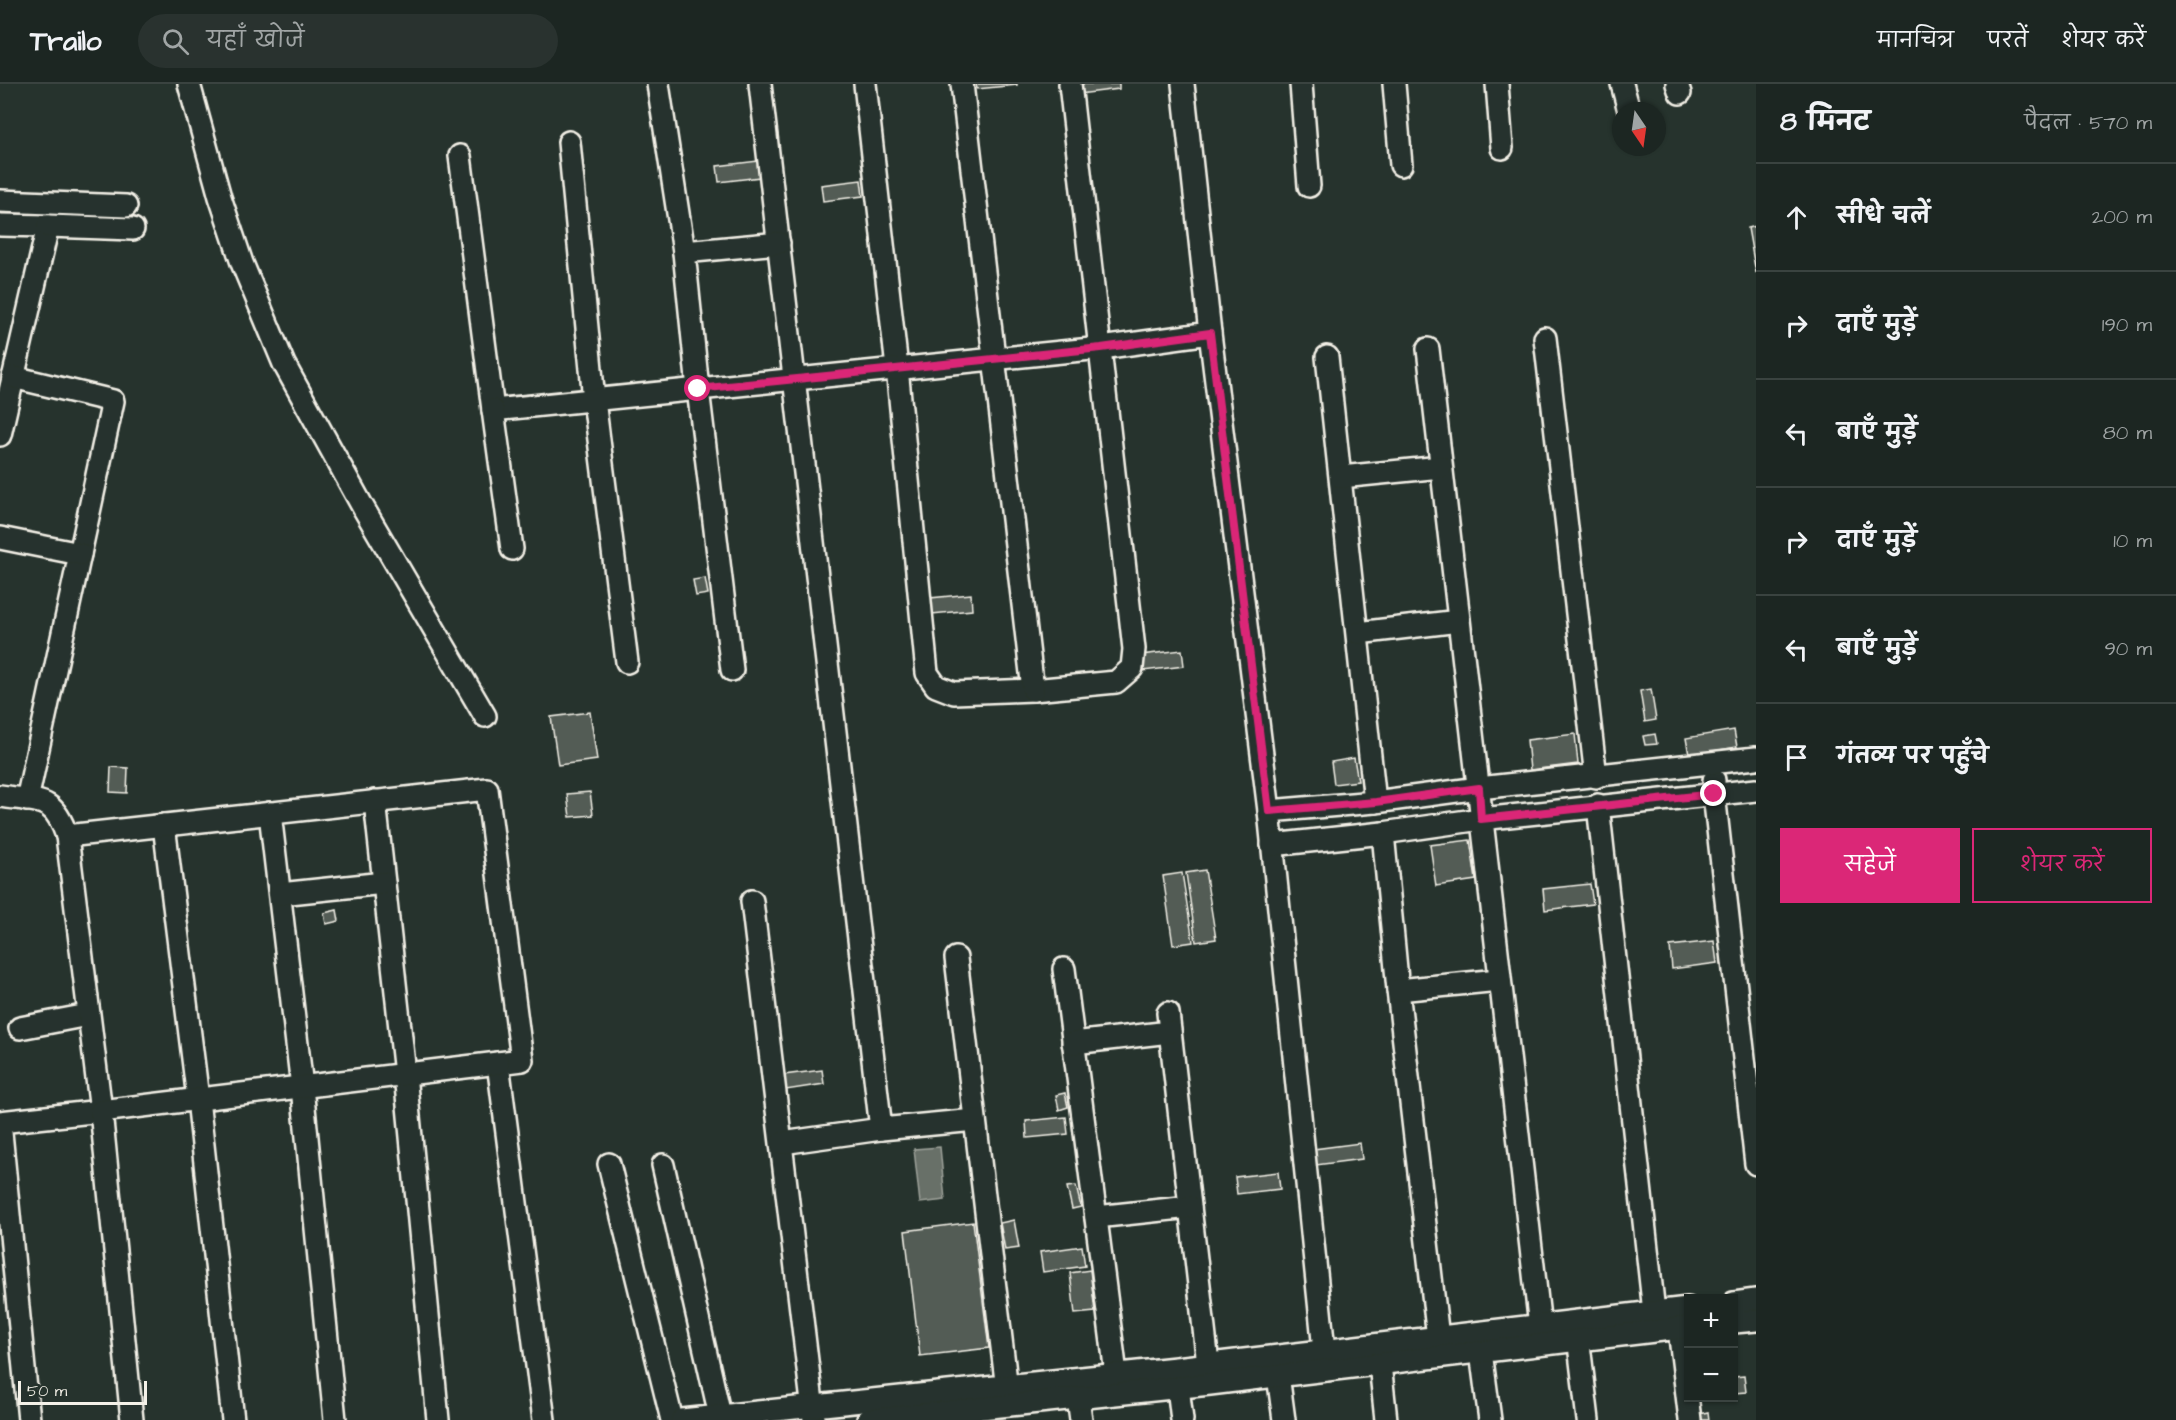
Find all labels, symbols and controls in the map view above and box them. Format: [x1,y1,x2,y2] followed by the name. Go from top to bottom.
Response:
[138,14,558,68] search box
[30,22,102,61] text: Trailo
[159,25,192,58] icon: search
[207,25,304,56] text: यहाँ खोजें
[1877,26,1954,55] text: मानचित्र
[1987,26,2028,55] text: परतें
[2061,26,2146,55] text: शेयर करें
[1612,102,1666,156] north arrow
[1780,104,1870,140] text: 8 मिनट
[2024,109,2152,137] text: पैदल · 570 m
[1780,201,1813,234] icon: ahead
[1837,201,1930,232] text: सीधे चलें
[2092,203,2152,231] text: 200 m
[1780,309,1813,342] icon: right
[1837,309,1917,340] text: दाएँ मुड़ें
[2102,311,2152,339] text: 190 m
[684,375,710,401] route start
[1780,417,1813,450] icon: left
[1837,417,1917,448] text: बाएँ मुड़ें
[2103,419,2152,447] text: 80 m
[1780,525,1813,558] icon: right
[1837,525,1917,556] text: दाएँ मुड़ें
[2113,527,2152,555] text: 10 m
[1780,633,1813,666] icon: left
[1837,633,1917,664] text: बाएँ मुड़ें
[2104,635,2152,663] text: 90 m
[1780,741,1813,774] icon: arrive
[1837,741,1988,772] text: गंतव्य पर पहुँचे
[1700,780,1726,806] route end
[1780,828,1960,903] button: सहेजें
[1972,828,2152,903] button: शेयर करें
[1684,1294,1738,1402] map controls
[1684,1294,1738,1348] button: +
[1684,1348,1738,1402] button: −
[18,1378,147,1406] scale bar
[27,1380,67,1402] text: 50 m

